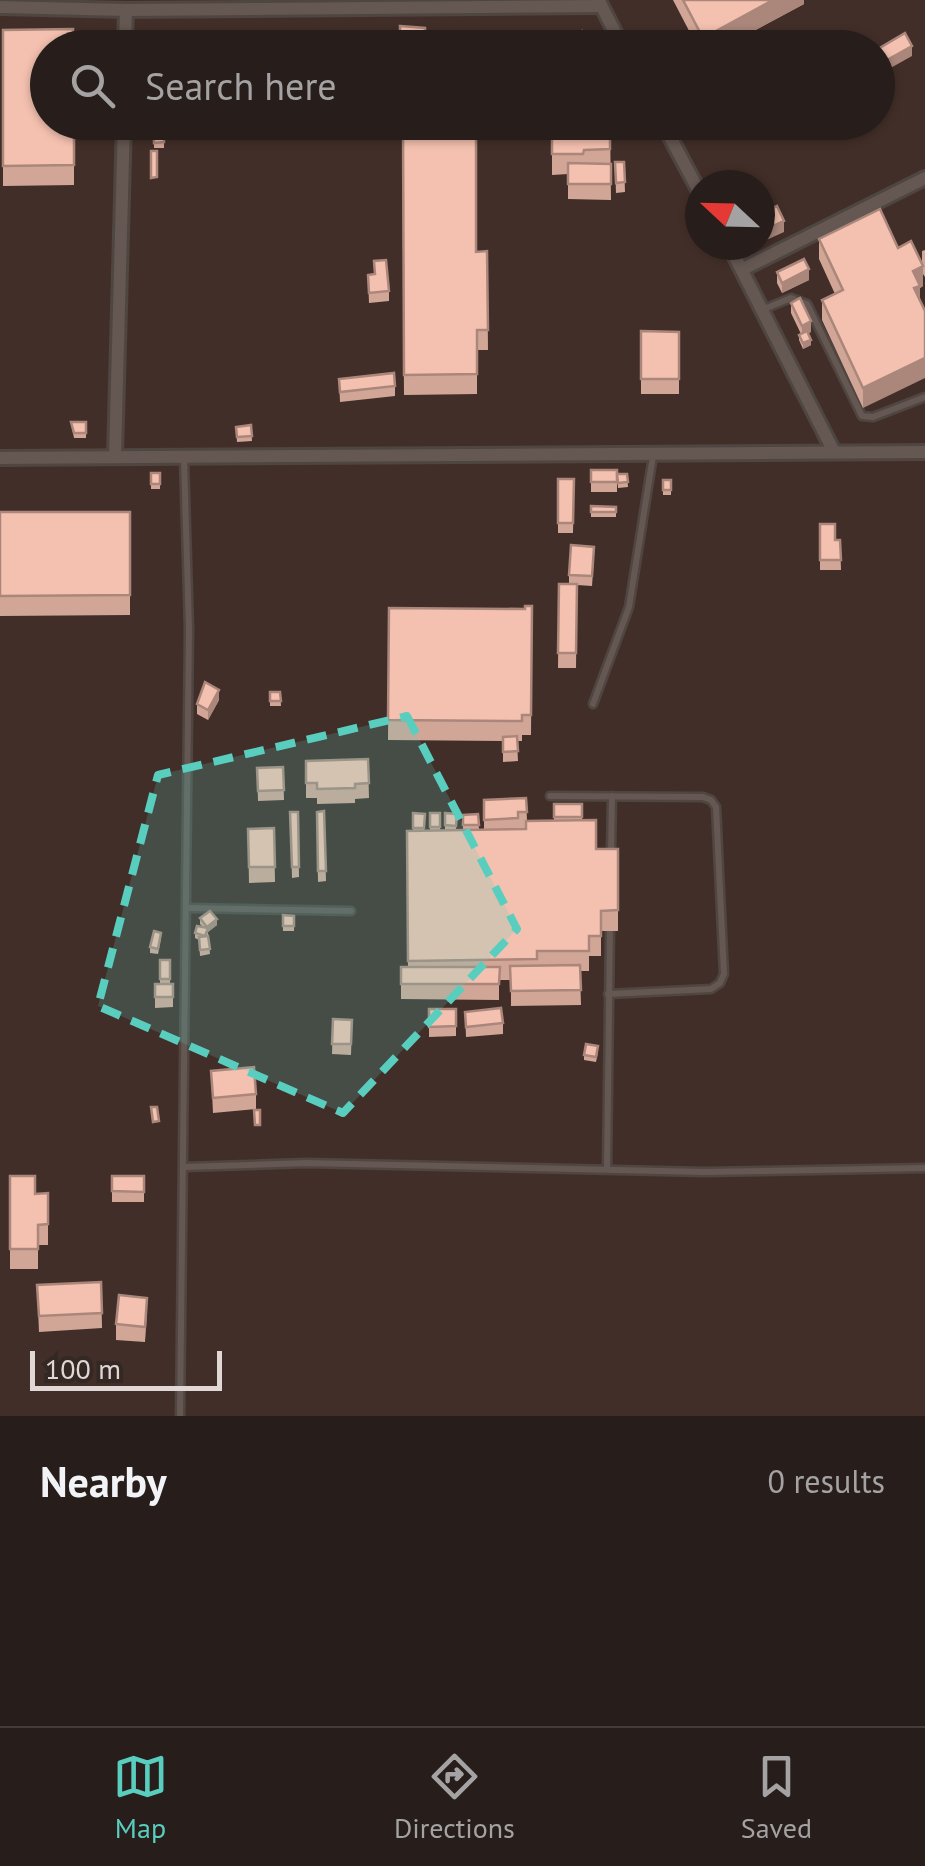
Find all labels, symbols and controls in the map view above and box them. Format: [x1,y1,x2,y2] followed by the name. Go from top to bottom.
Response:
[30,30,895,140] search box
[65,58,120,113] icon: search
[145,61,337,110] text: Search here
[685,170,775,260] north arrow
[30,1346,222,1390] scale bar
[45,1350,121,1387] text: 100 m
[40,1454,167,1509] text: Nearby
[767,1460,885,1502] text: 0 results
[113,1749,168,1846] tab: Map
[394,1749,515,1846] tab: Directions
[741,1749,812,1846] tab: Saved

